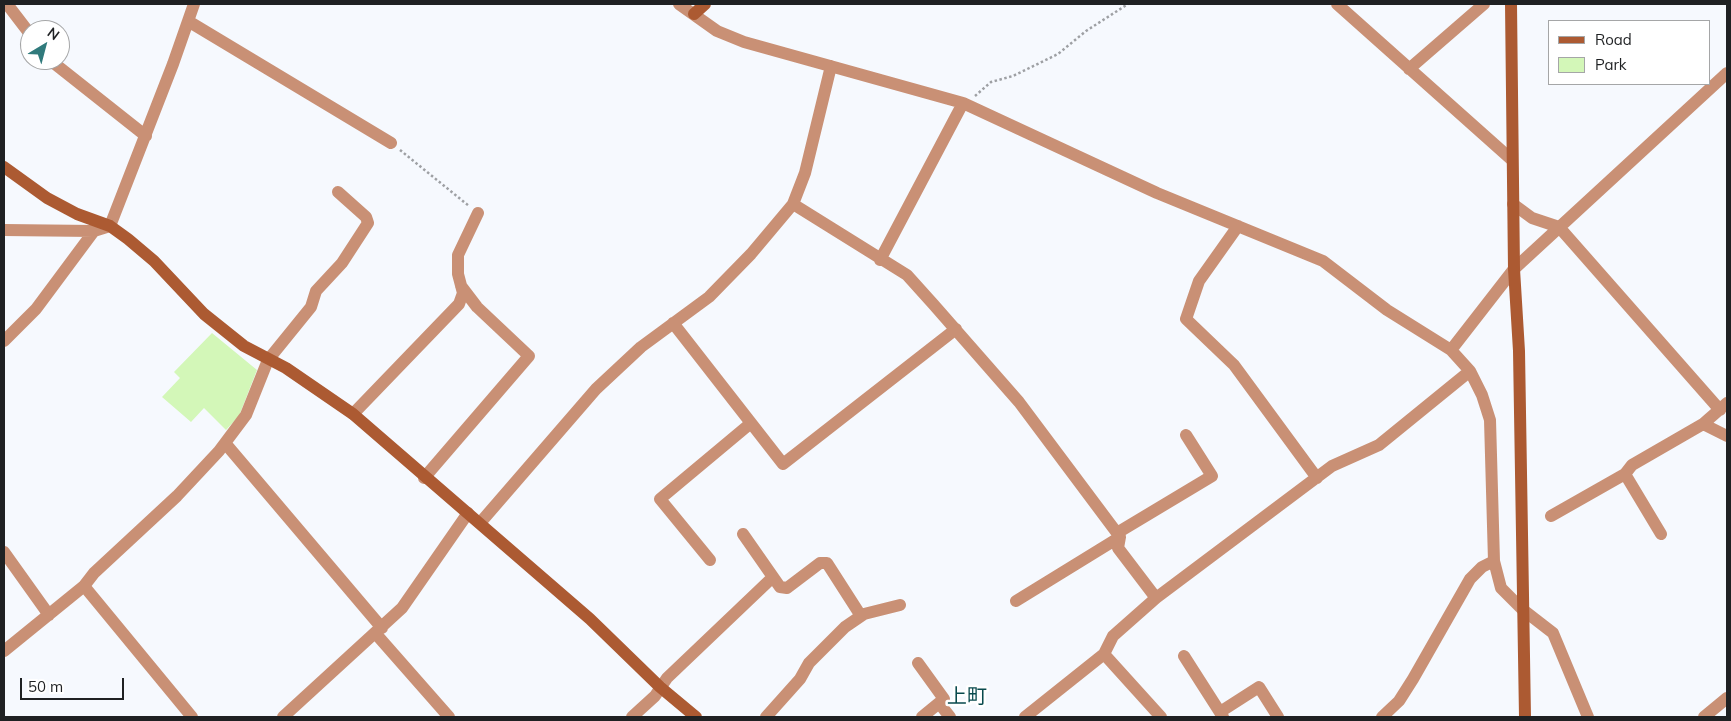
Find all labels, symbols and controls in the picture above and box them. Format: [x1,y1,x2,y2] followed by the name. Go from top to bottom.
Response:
[20,20,70,70] north arrow
[1548,20,1711,85] legend
[44,23,63,44] text: N
[1595,30,1632,49] text: Road
[1595,55,1627,74] text: Park
[22,668,126,700] scale bar
[28,677,63,696] text: 50 m
[947,685,987,709] district label: 上町

